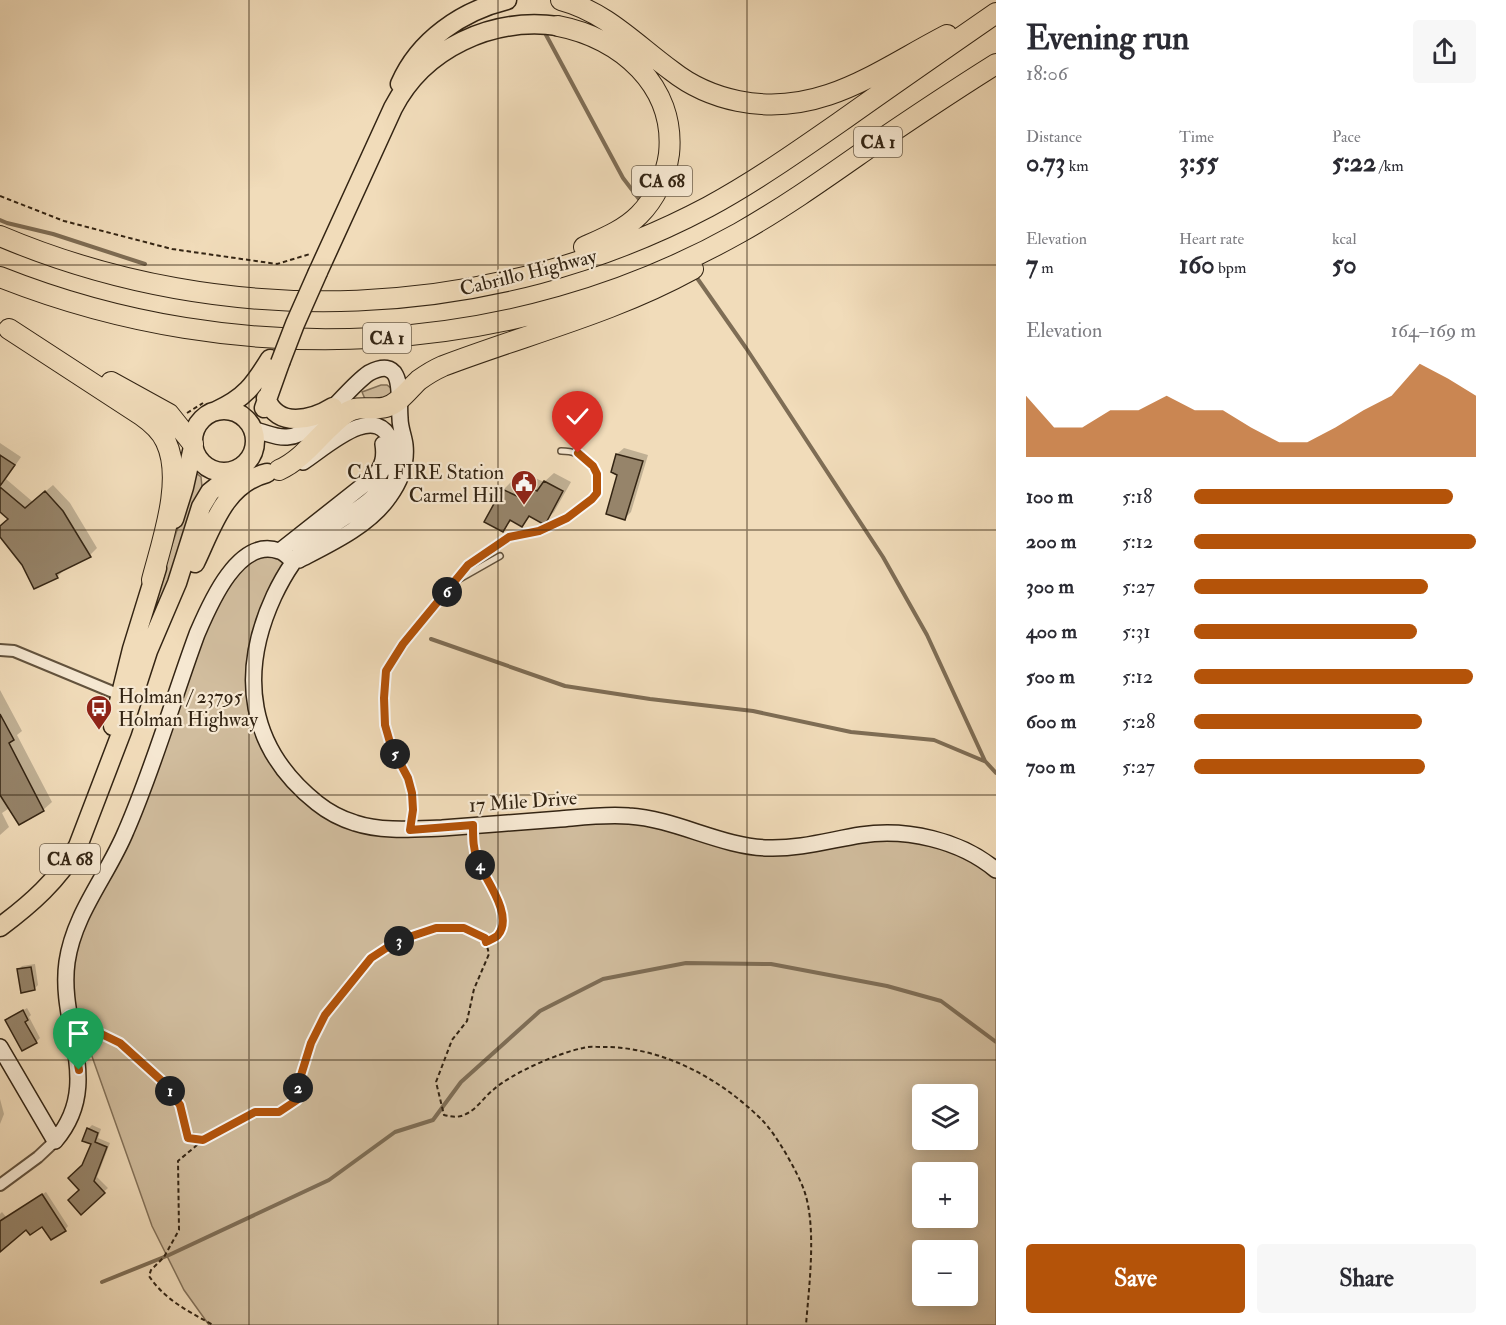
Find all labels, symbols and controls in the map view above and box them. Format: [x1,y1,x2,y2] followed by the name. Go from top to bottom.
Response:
[1026,18,1189,59] text: Evening run
[1413,20,1476,83] button: share
[1026,61,1068,86] text: 18:06
[854,127,902,157] road number: CA 1
[1026,127,1082,147] text: Distance
[1179,127,1214,147] text: Time
[1332,127,1361,147] text: Pace
[1026,147,1065,179] text: 0.73
[1179,147,1218,179] text: 3:55
[1332,147,1376,179] text: 5:22
[1065,156,1089,176] text: km
[1376,156,1404,176] text: /km
[632,166,692,196] road number: CA 68
[1026,229,1087,249] text: Elevation
[1179,229,1244,249] text: Heart rate
[1332,229,1357,249] text: kcal
[457,243,600,302] street label: Cabrillo Highway
[1026,249,1038,281] text: 7
[1179,249,1215,281] text: 160
[1332,249,1357,281] text: 50
[1038,258,1054,278] text: m
[1215,258,1246,278] text: bpm
[1026,318,1102,343] text: Elevation
[1391,318,1476,343] text: 164–169 m
[363,323,411,353] road number: CA 1
[552,391,603,453] pin
[561,400,594,433] icon: check
[347,460,504,508] place label: CAL FIRE Station Carmel Hill
[509,468,539,506] public building icon: CAL FIRE Station Carmel Hill
[1026,484,1073,509] text: 100 m
[1122,484,1152,509] text: 5:18
[1026,529,1076,554] text: 200 m
[1122,529,1153,554] text: 5:12
[1026,574,1074,599] text: 300 m
[1122,574,1155,599] text: 5:27
[432,577,462,607] pin: 6
[443,582,451,602] text: 6
[1026,619,1077,644] text: 400 m
[1122,619,1151,644] text: 5:31
[1026,664,1075,689] text: 500 m
[1122,664,1153,689] text: 5:12
[118,684,259,732] place label: Holman / 23795 Holman Highway
[84,693,114,731] bus stop icon: Holman / 23795 Holman Highway
[1026,709,1076,734] text: 600 m
[1122,709,1155,734] text: 5:28
[380,739,410,769] pin: 5
[391,744,399,764] text: 5
[1026,754,1075,779] text: 700 m
[1122,754,1155,779] text: 5:27
[468,785,578,818] street label: 17 Mile Drive
[40,844,100,874] road number: CA 68
[465,850,495,880] pin: 4
[476,855,484,875] text: 4
[384,926,414,956] pin: 3
[396,931,402,951] text: 3
[53,1008,104,1070] pin
[62,1017,95,1050] icon: arrive
[283,1073,313,1103] pin: 2
[155,1076,185,1106] pin: 1
[294,1078,302,1098] text: 2
[167,1081,173,1101] text: 1
[912,1084,978,1306] map controls
[912,1084,978,1150] button: layers
[912,1162,978,1228] button: +
[912,1240,978,1306] button: −
[1026,1244,1245,1313] button: Save
[1257,1244,1476,1313] button: Share

